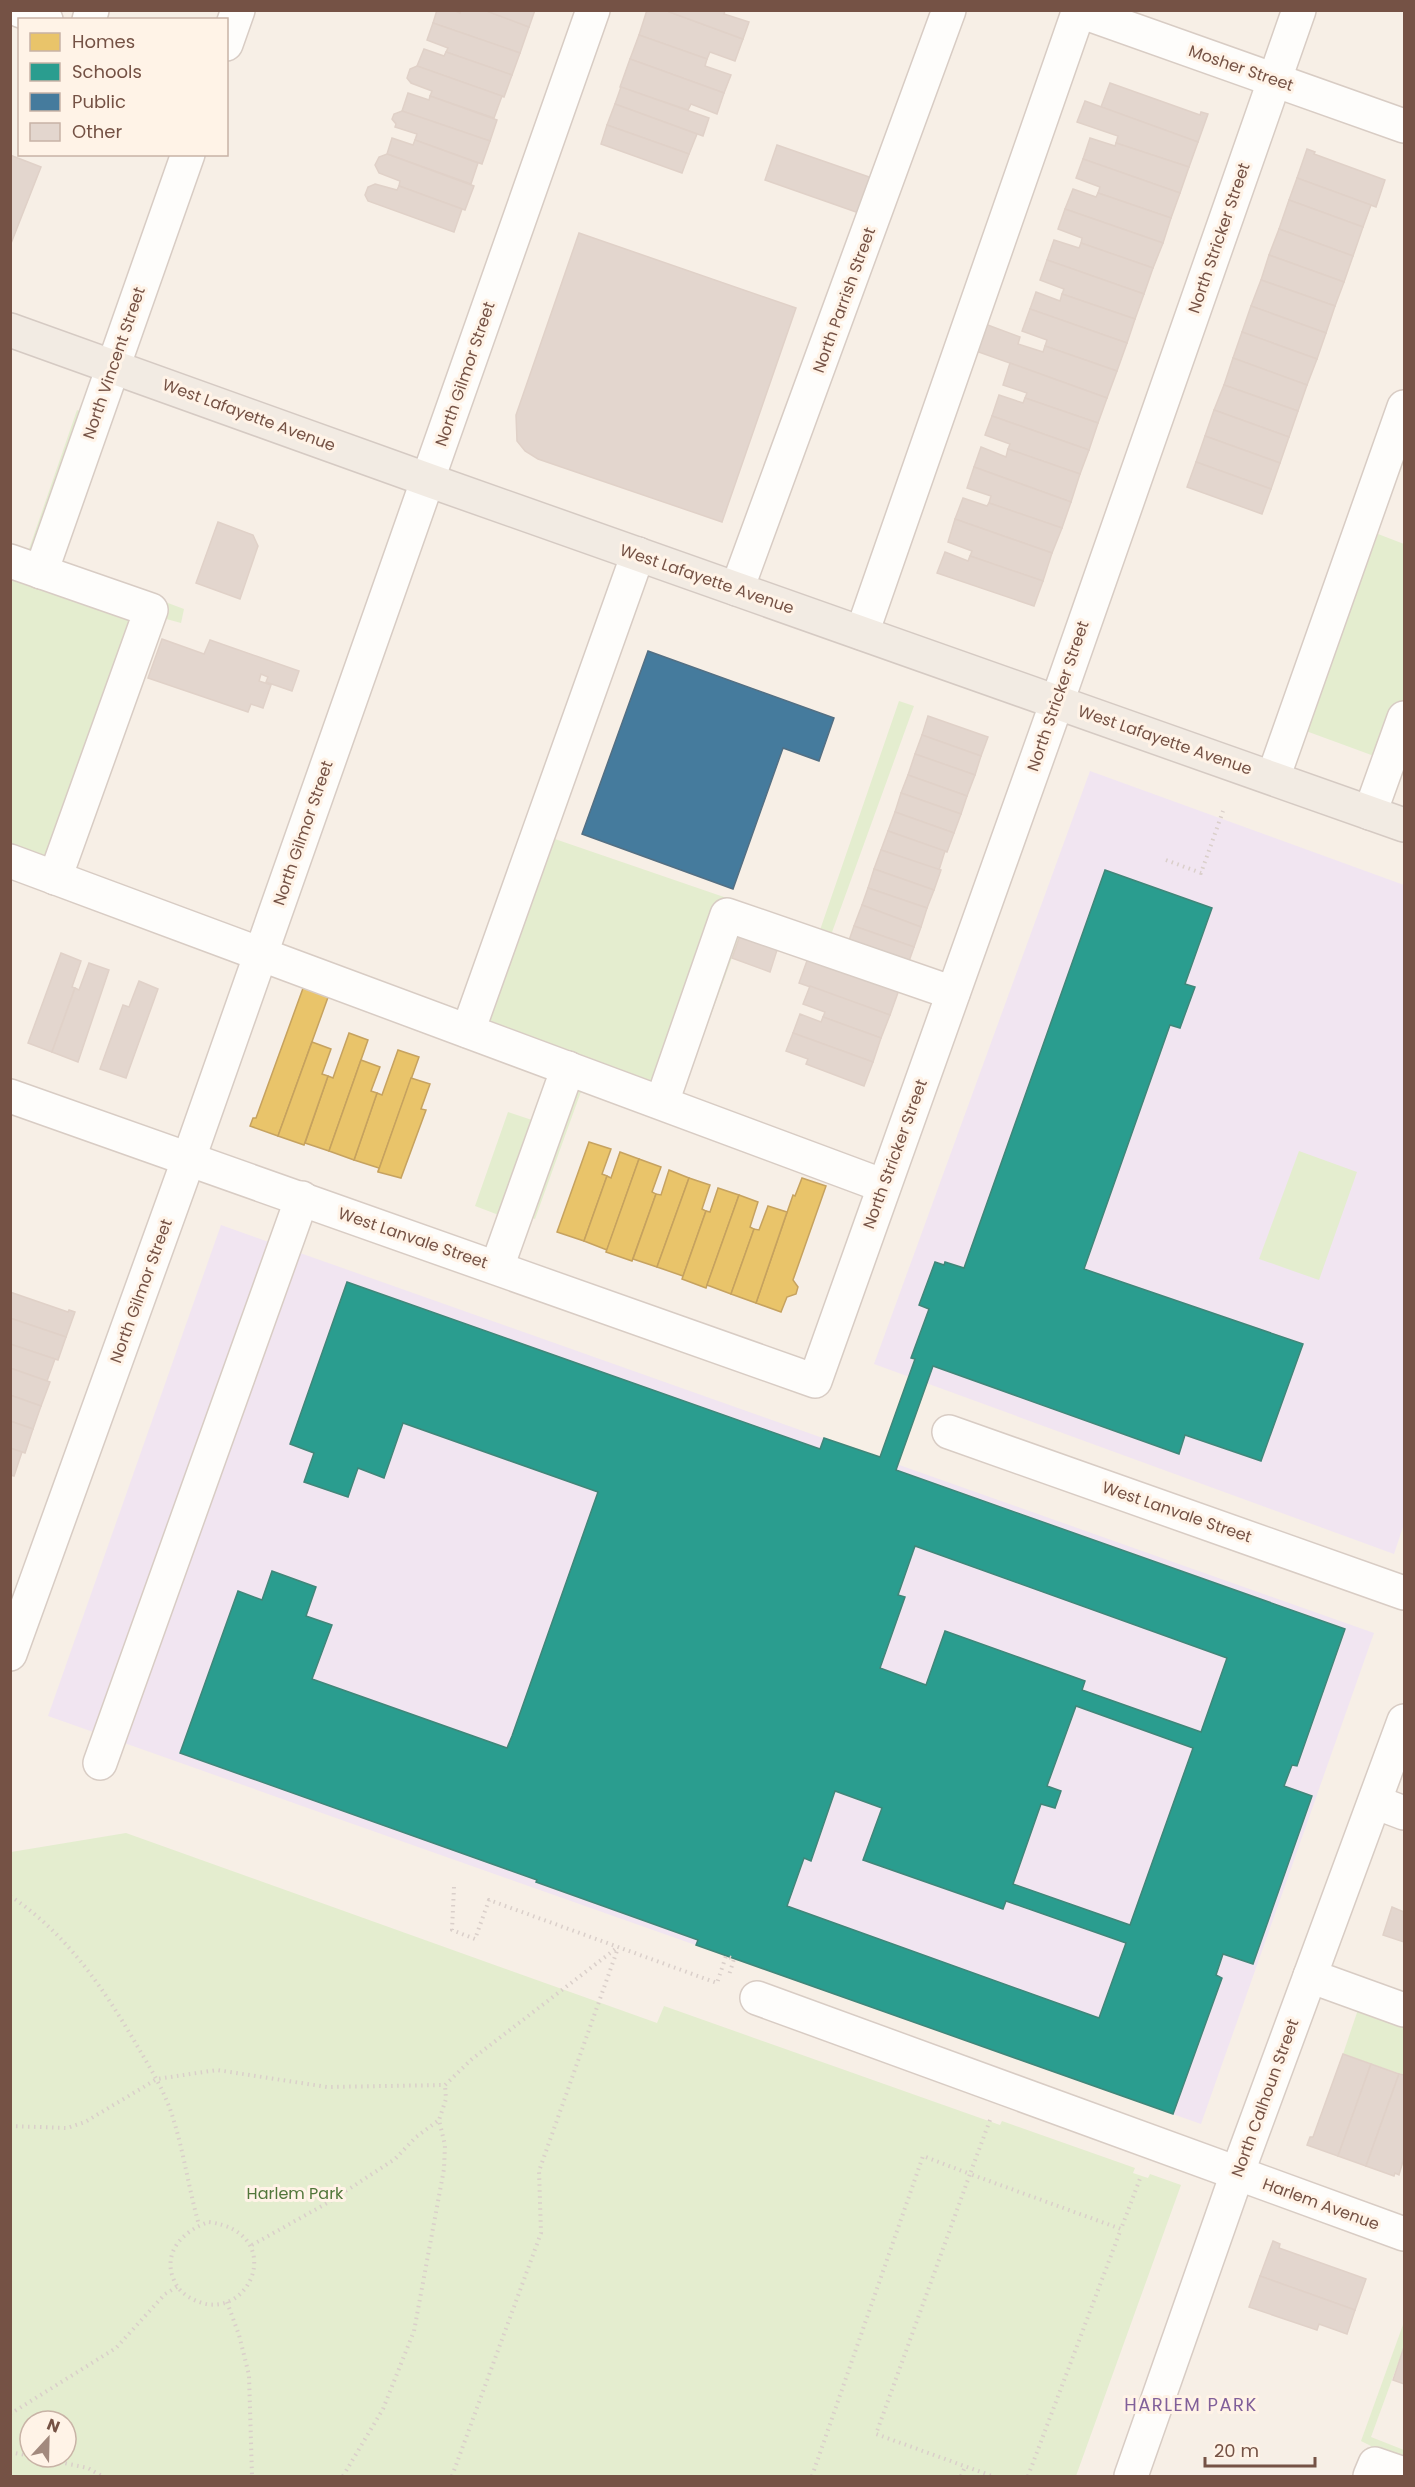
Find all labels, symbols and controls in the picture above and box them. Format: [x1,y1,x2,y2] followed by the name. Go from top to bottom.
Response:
[18,18,228,156] legend
[72,29,135,54] text: Homes
[1185,39,1297,97] street label: Mosher Street
[72,59,142,84] text: Schools
[72,89,126,114] text: Public
[72,119,122,144] text: Other
[1182,159,1256,316] street label: North Stricker Street
[807,224,881,376] street label: North Parrish Street
[77,284,151,442] street label: North Vincent Street
[429,298,501,450] street label: North Gilmor Street
[159,373,339,457] street label: West Lafayette Avenue
[617,538,797,620] street label: West Lafayette Avenue
[1021,617,1095,774] street label: North Stricker Street
[1075,699,1255,781] street label: West Lafayette Avenue
[267,757,339,909] street label: North Gilmor Street
[857,1076,933,1232] street label: North Stricker Street
[335,1202,491,1274] street label: West Lanvale Street
[104,1216,178,1366] street label: North Gilmor Street
[1099,1476,1255,1548] street label: West Lanvale Street
[1226,2015,1304,2180] street label: North Calhoun Street
[1259,2172,1383,2236] street label: Harlem Avenue
[247,2182,344,2205] park label: Harlem Park
[1124,2392,1258,2417] district label: HARLEM PARK
[18,2409,78,2469] north arrow
[44,2413,63,2438] text: N
[1205,2430,1314,2468] scale bar
[1214,2438,1259,2463] text: 20 m

